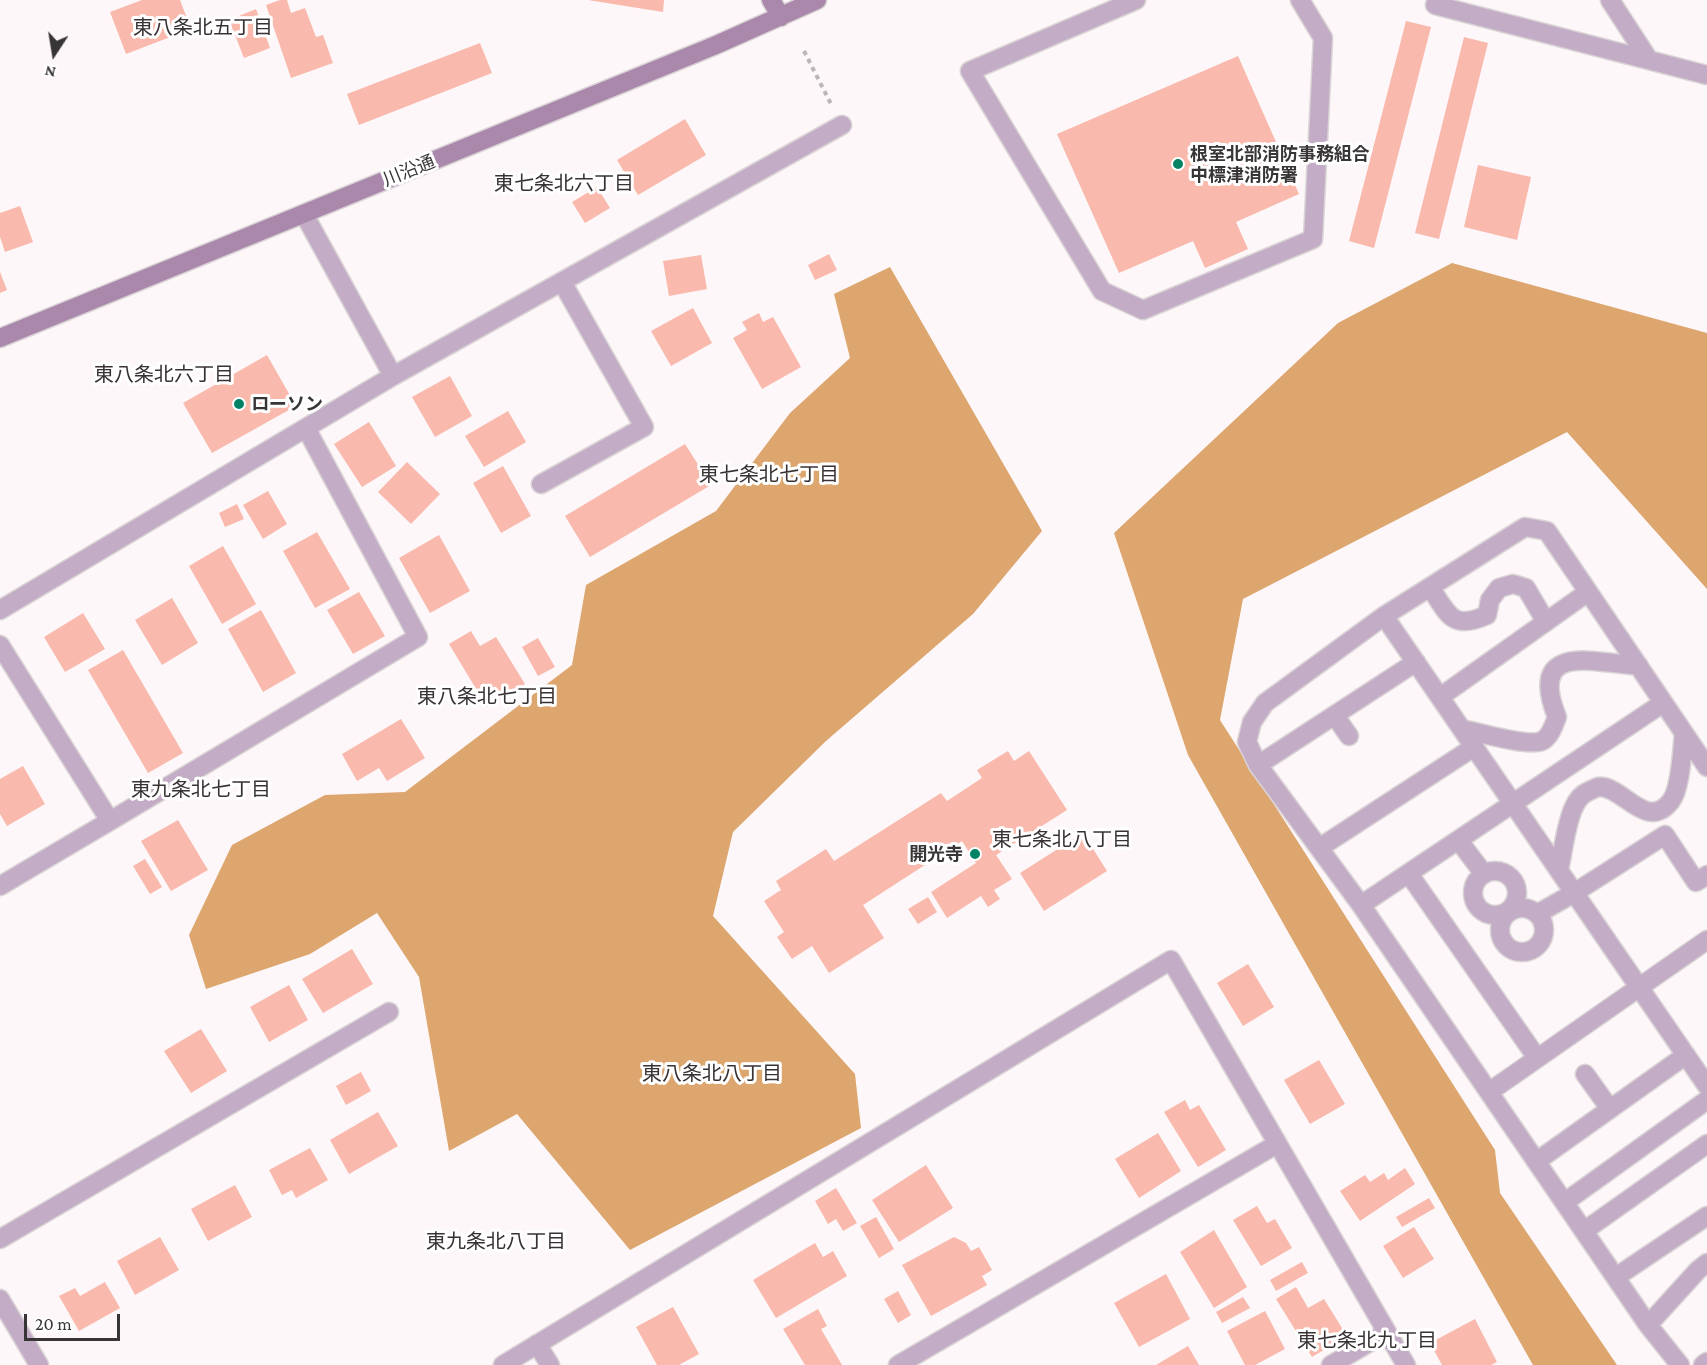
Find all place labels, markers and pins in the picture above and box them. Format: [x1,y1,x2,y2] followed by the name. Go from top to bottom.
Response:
[1190,143,1370,186] place label: 根室北部消防事務組合 中標津消防署
[1171,157,1185,171] marker: 根室北部消防事務組合 中標津消防署
[251,393,323,415] place label: ローソン
[232,397,246,411] marker: ローソン
[909,843,963,865] place label: 開光寺
[968,847,982,861] marker: 開光寺

